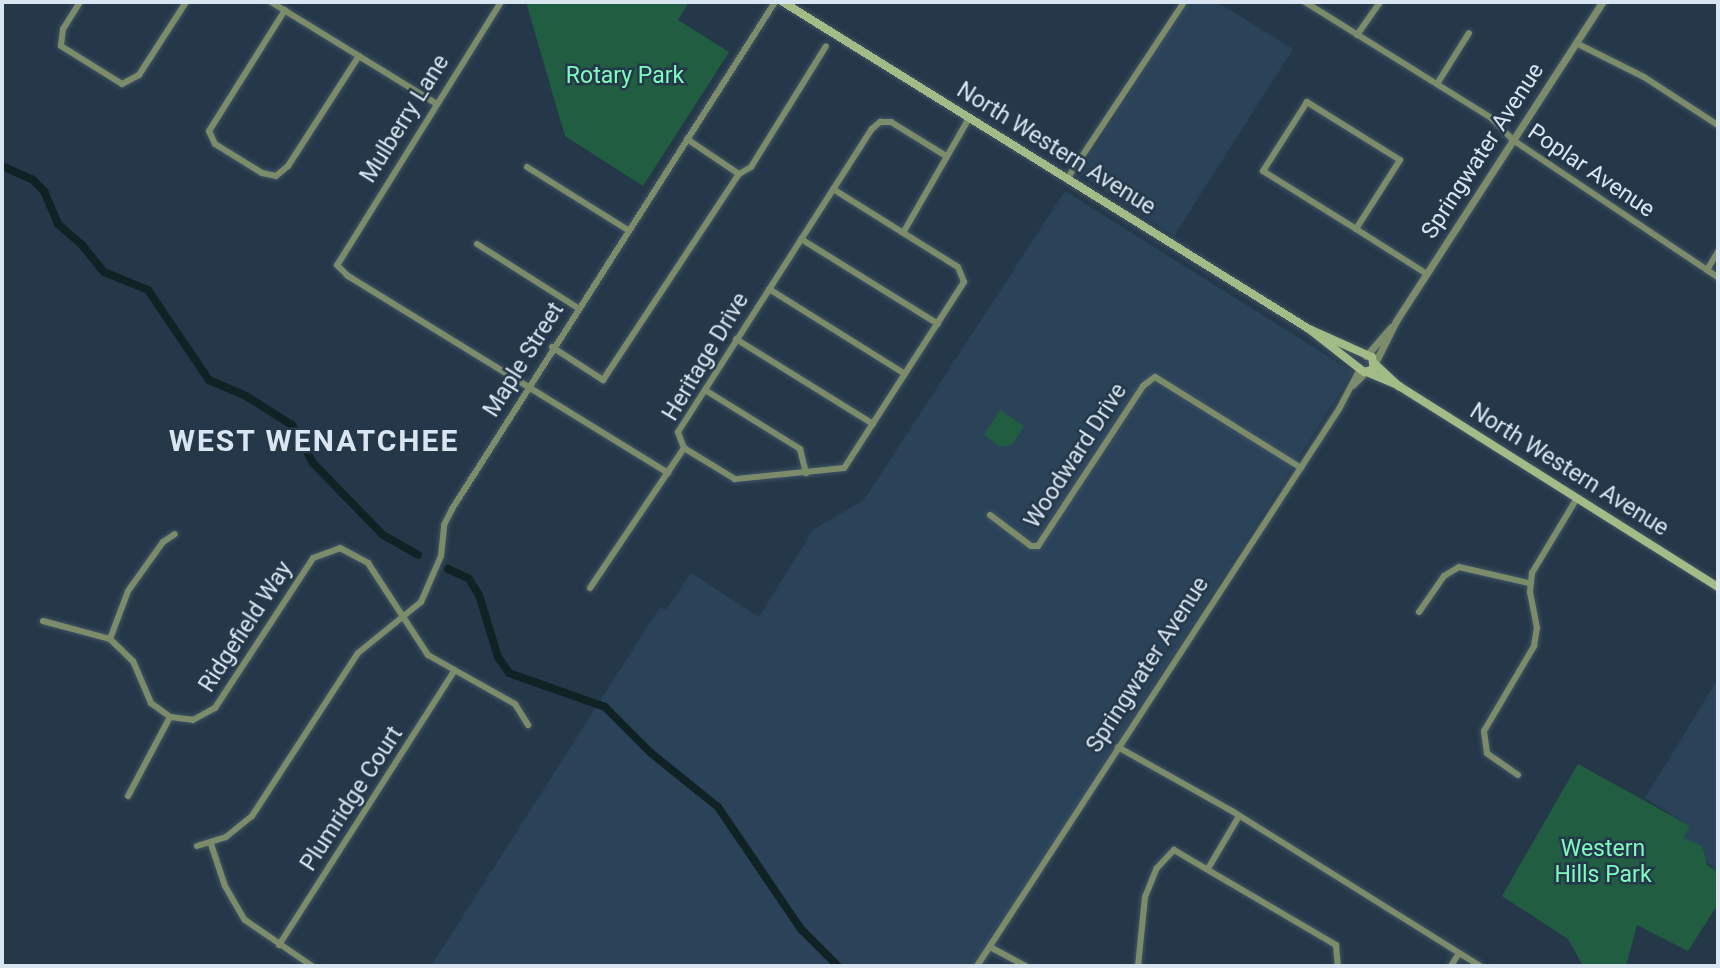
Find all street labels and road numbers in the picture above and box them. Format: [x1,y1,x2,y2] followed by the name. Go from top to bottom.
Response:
[355,50,455,188] street label: Mulberry Lane
[1416,58,1550,244] street label: Springwater Avenue
[952,77,1160,221] street label: North Western Avenue
[1522,118,1660,224] street label: Poplar Avenue
[657,288,755,426] street label: Heritage Drive
[478,298,570,422] street label: Maple Street
[1019,378,1133,534] street label: Woodward Drive
[1465,398,1673,542] street label: North Western Avenue
[193,556,299,698] street label: Ridgefield Way
[1081,572,1215,758] street label: Springwater Avenue
[295,722,409,876] street label: Plumridge Court

